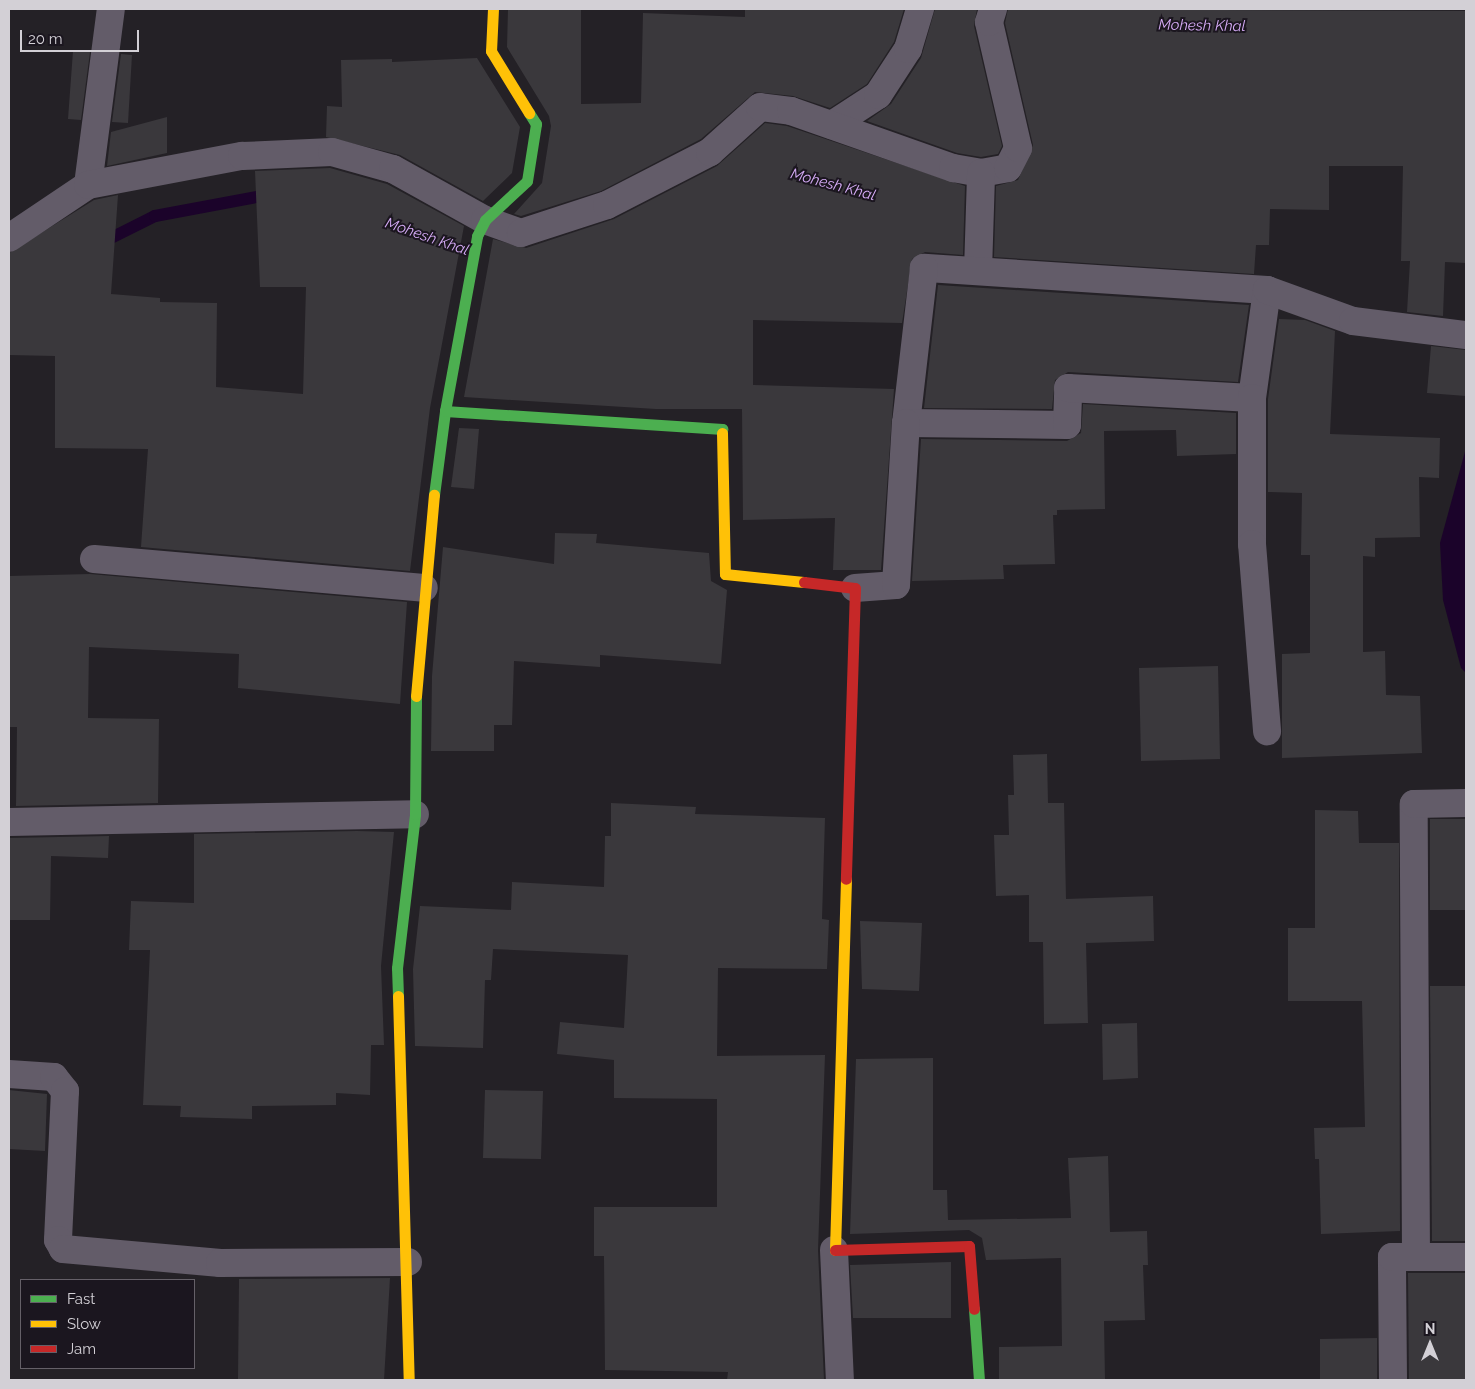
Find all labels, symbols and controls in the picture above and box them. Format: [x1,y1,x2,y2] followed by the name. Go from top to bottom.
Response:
[1158,16,1246,36] water label: Mohesh Khal
[22,20,141,52] scale bar
[28,30,63,48] text: 20 m
[789,165,877,205] water label: Mohesh Khal
[383,214,471,260] water label: Mohesh Khal
[20,1279,195,1369] legend
[67,1290,95,1308] text: Fast
[67,1315,101,1333] text: Slow
[1405,1319,1455,1369] north arrow
[1425,1321,1435,1337] text: N
[67,1340,96,1358] text: Jam

